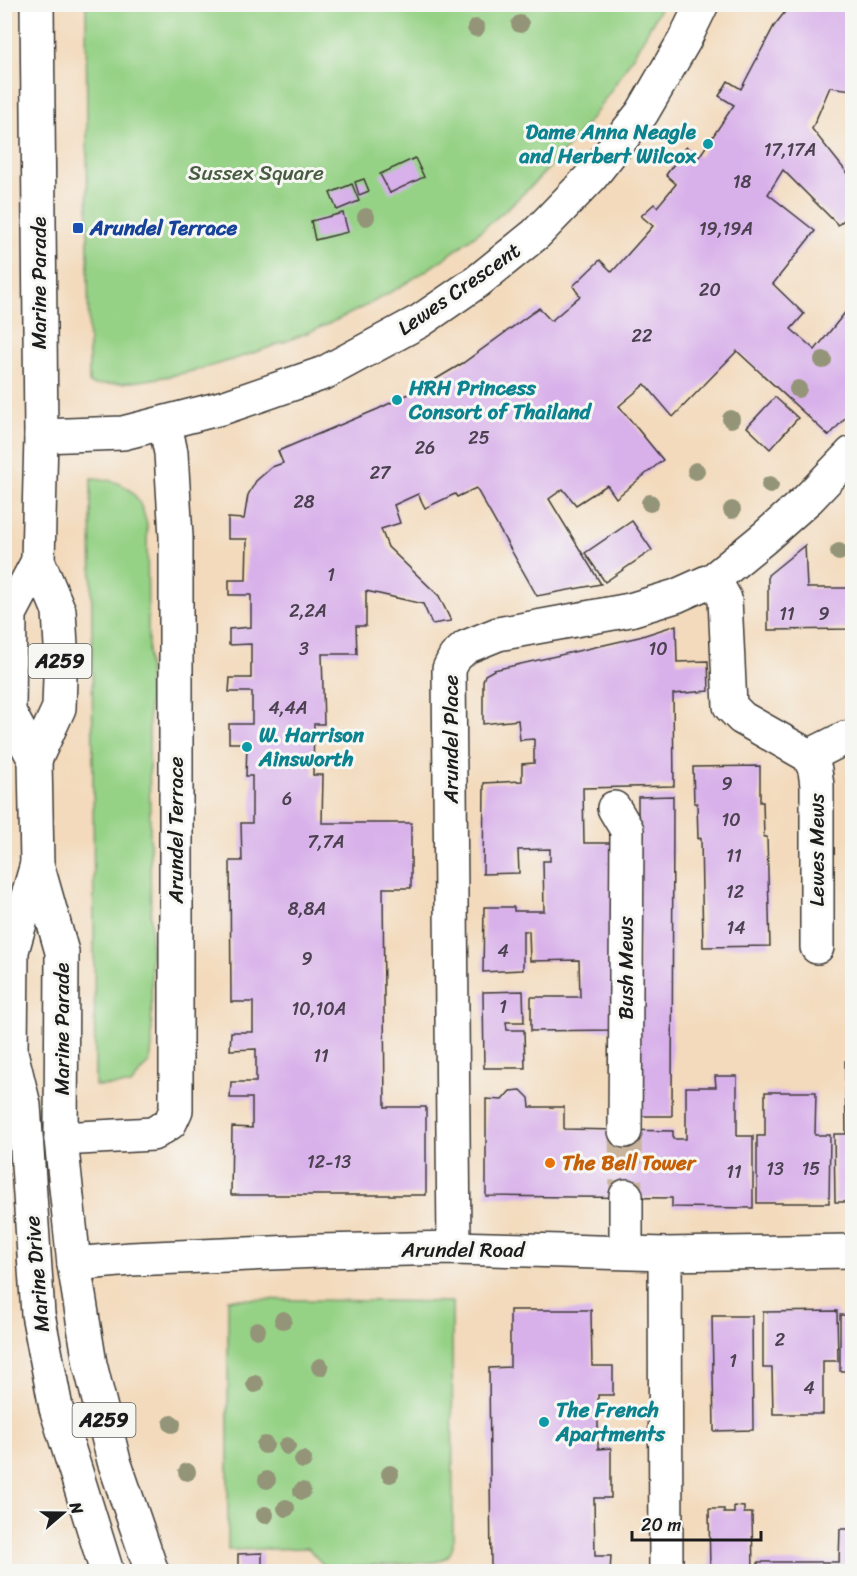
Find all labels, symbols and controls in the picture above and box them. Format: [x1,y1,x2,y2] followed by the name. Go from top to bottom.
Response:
[518,113,697,175] place label: Dame Anna Neagle and Herbert Wilcox
[764,134,816,166] house number: 17,17A
[701,137,715,151] marker: Dame Anna Neagle and Herbert Wilcox
[188,154,324,192] park label: Sussex Square
[733,166,751,198] house number: 18
[89,209,237,247] place label: Arundel Terrace
[699,213,753,245] house number: 19,19A
[20,217,58,349] street label: Marine Parade
[71,221,85,235] marker: Arundel Terrace
[389,232,529,346] street label: Lewes Crescent
[699,274,721,306] house number: 20
[632,320,652,352] house number: 22
[408,369,592,431] place label: HRH Princess Consort of Thailand
[390,393,404,407] marker: HRH Princess Consort of Thailand
[468,422,490,454] house number: 25
[415,432,435,464] house number: 26
[370,457,392,489] house number: 27
[293,486,315,518] house number: 28
[327,559,335,591] house number: 1
[289,595,327,627] house number: 2,2A
[779,598,795,630] house number: 11
[818,598,830,630] house number: 9
[299,633,309,665] house number: 3
[648,633,668,665] house number: 10
[28,644,92,678] road number: A259
[432,674,470,804] street label: Arundel Place
[268,692,308,724] house number: 4,4A
[258,716,365,778] place label: W. Harrison Ainsworth
[240,740,254,754] marker: W. Harrison Ainsworth
[157,756,195,905] street label: Arundel Terrace
[721,768,733,800] house number: 9
[282,783,292,815] house number: 6
[798,793,836,907] street label: Lewes Mews
[721,804,741,836] house number: 10
[307,826,345,858] house number: 7,7A
[726,840,742,872] house number: 11
[726,876,744,908] house number: 12
[288,893,326,925] house number: 8,8A
[727,912,745,944] house number: 14
[607,916,645,1020] street label: Bush Mews
[497,935,509,967] house number: 4
[301,943,313,975] house number: 9
[43,963,81,1095] street label: Marine Parade
[499,991,507,1023] house number: 1
[292,993,346,1025] house number: 10,10A
[313,1040,329,1072] house number: 11
[562,1144,698,1182] place label: The Bell Tower
[307,1146,351,1178] house number: 12-13
[766,1153,784,1185] house number: 13
[802,1153,820,1185] house number: 15
[543,1156,557,1170] marker: The Bell Tower
[726,1156,742,1188] house number: 11
[13,1214,61,1334] street label: Marine Drive
[400,1231,526,1269] street label: Arundel Road
[775,1324,785,1356] house number: 2
[729,1345,737,1377] house number: 1
[803,1372,815,1404] house number: 4
[555,1391,666,1453] place label: The French Apartments
[72,1403,136,1437] road number: A259
[537,1415,551,1429] marker: The French Apartments
[33,1483,93,1543] north arrow
[61,1497,92,1519] text: N
[632,1504,761,1542] scale bar
[641,1509,681,1541] text: 20 m

